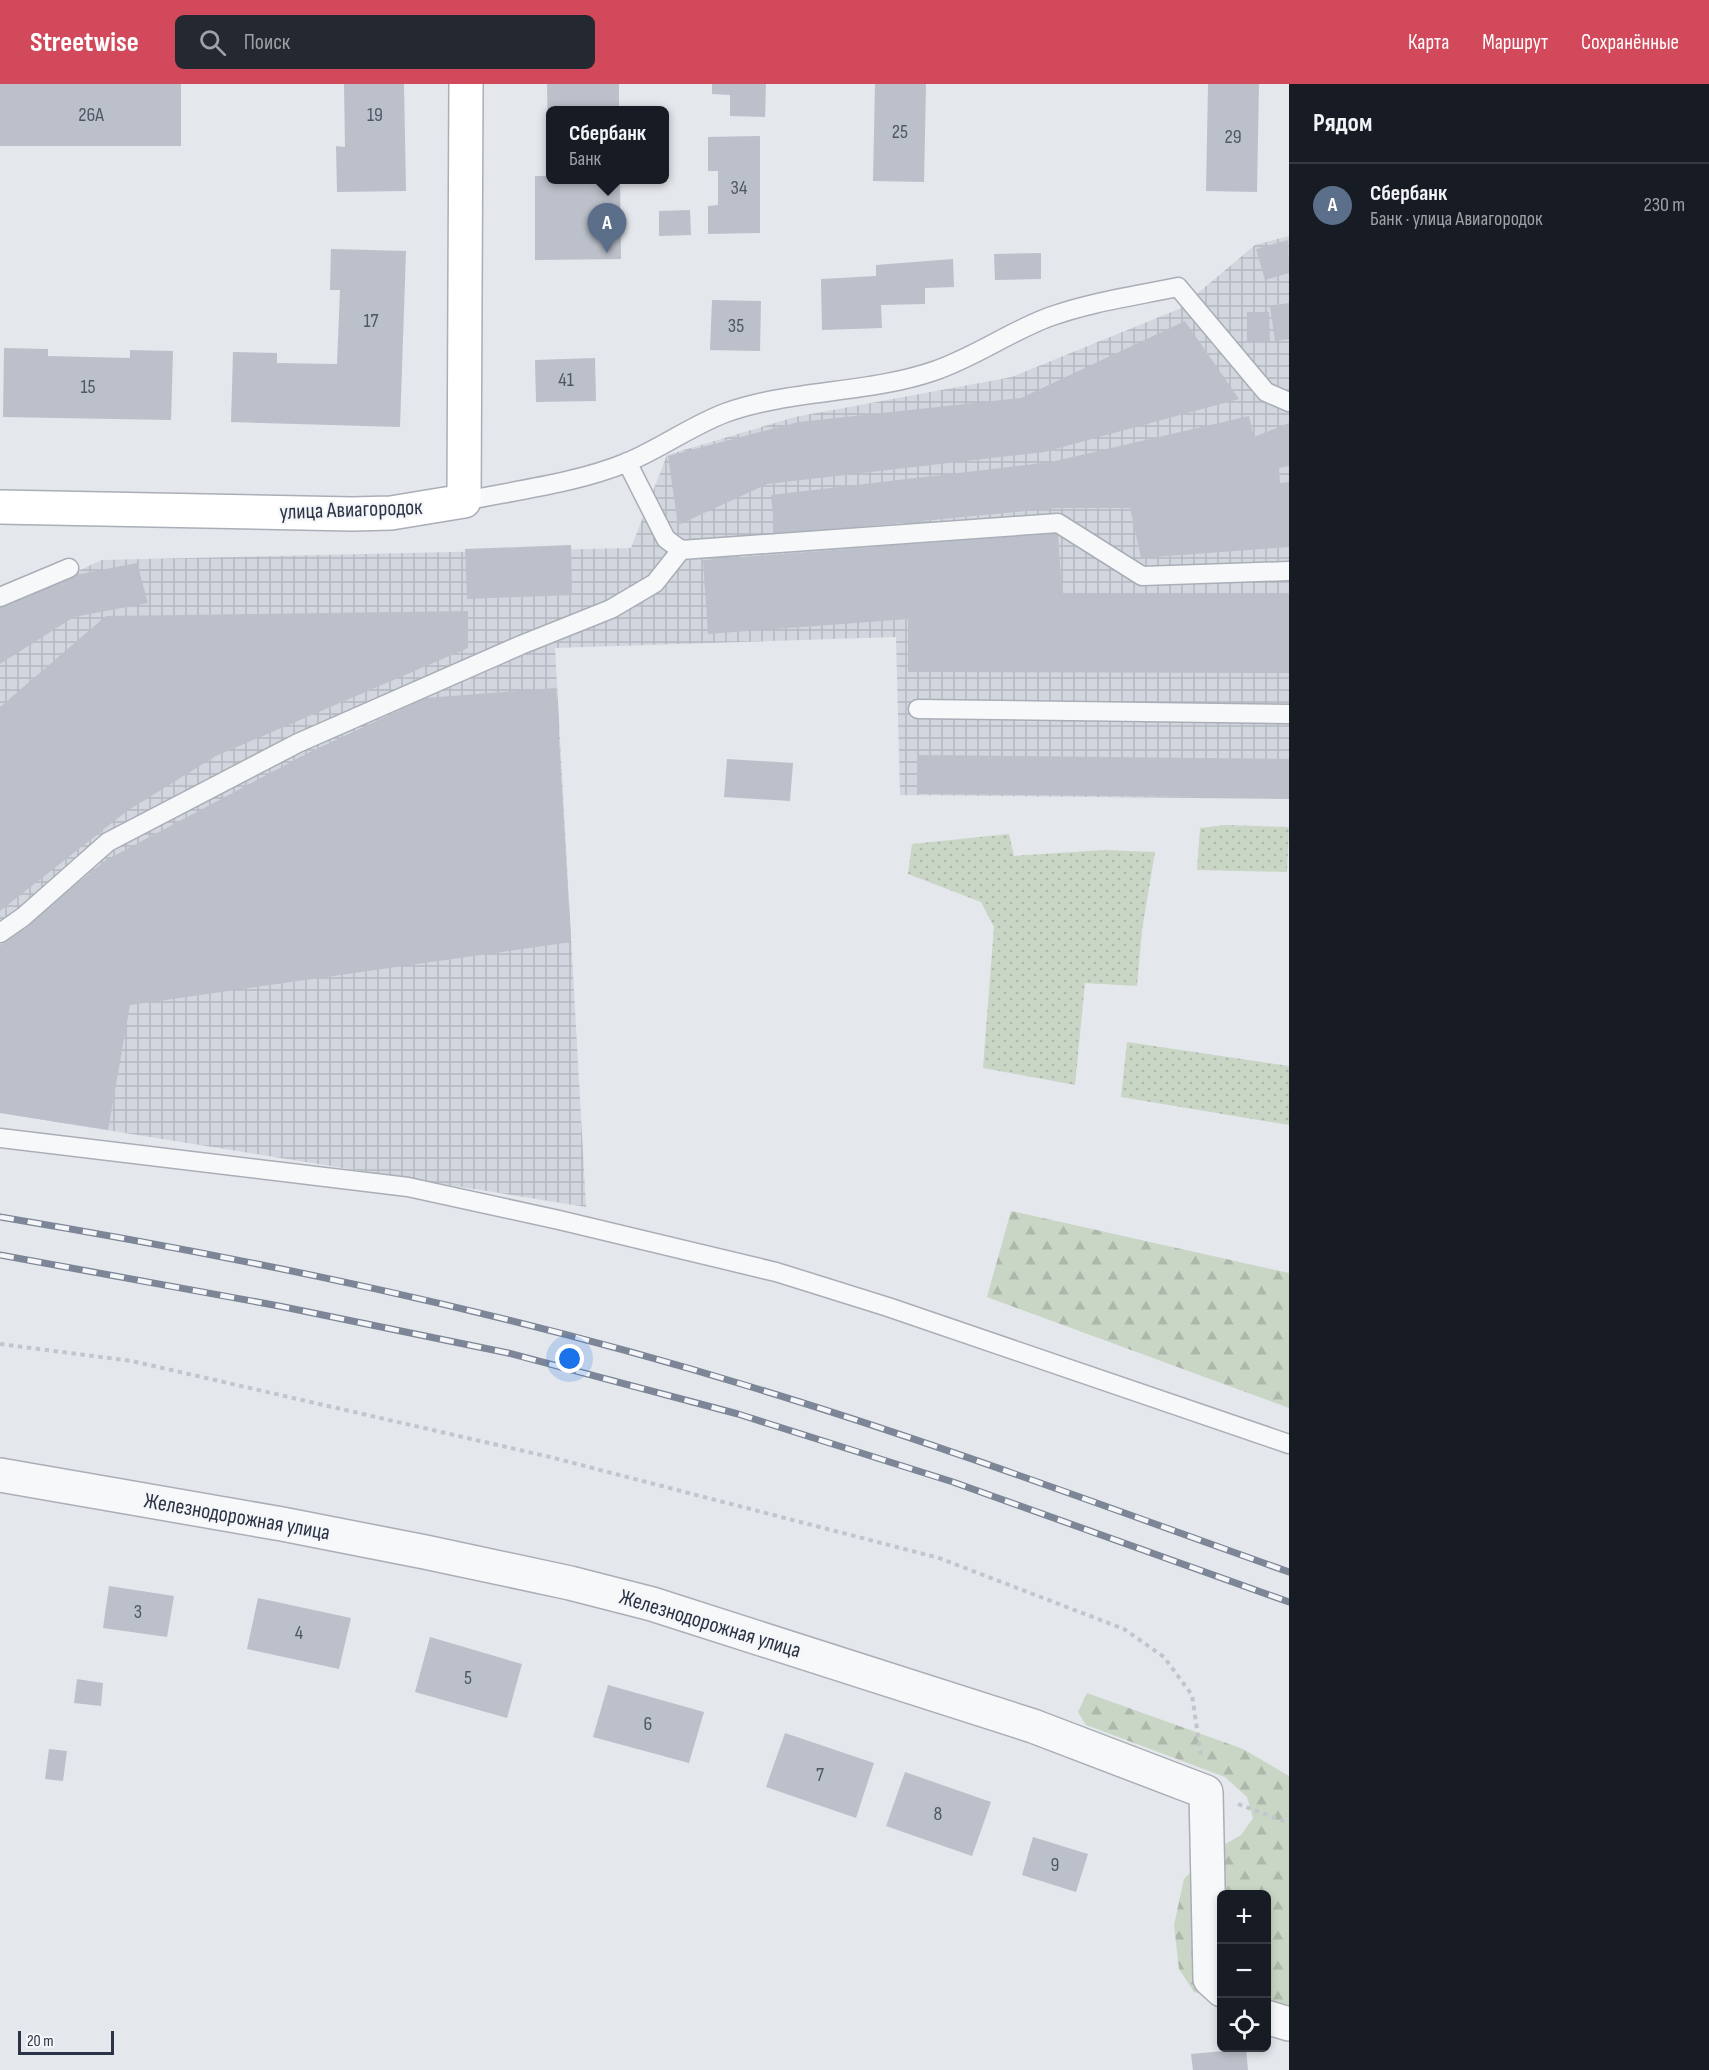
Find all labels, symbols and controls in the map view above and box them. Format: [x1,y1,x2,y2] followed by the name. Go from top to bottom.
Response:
[175,15,595,69] search box
[30,26,139,59] text: Streetwise
[196,26,229,59] icon: search
[244,29,290,56] text: Поиск
[1408,30,1449,55] text: Карта
[1482,30,1548,55] text: Маршрут
[1581,30,1679,55] text: Сохранённые
[78,103,104,127] house number: 26А
[367,103,383,127] house number: 19
[546,106,669,184] popup
[1313,108,1372,139] text: Рядом
[569,120,646,147] text: Сбербанк
[892,120,908,144] house number: 25
[1224,125,1242,149] house number: 29
[569,147,601,171] text: Банк
[731,176,747,200] house number: 34
[1370,180,1447,207] text: Сбербанк
[1328,193,1337,217] text: A
[1643,193,1685,217] text: 230 m
[588,204,626,253] pin: A
[1370,207,1543,231] text: Банк · улица Авиагородок
[364,309,378,333] house number: 17
[728,314,744,338] house number: 35
[558,368,574,392] house number: 41
[80,375,96,399] house number: 15
[279,494,424,526] street label: улица Авиагородок
[555,1344,584,1373] your location
[142,1487,332,1547] street label: Железнодорожная улица
[616,1584,804,1664] street label: Железнодорожная улица
[134,1600,142,1624] house number: 3
[295,1621,303,1645] house number: 4
[464,1666,472,1690] house number: 5
[644,1712,652,1736] house number: 6
[816,1763,824,1787] house number: 7
[934,1802,942,1826] house number: 8
[1051,1853,1059,1877] house number: 9
[1217,1890,1271,2052] map controls
[1217,1890,1271,1944] button: +
[1217,1944,1271,1998] button: −
[1217,1998,1271,2052] button: locate
[18,2028,114,2056] scale bar
[27,2032,54,2051] text: 20 m

